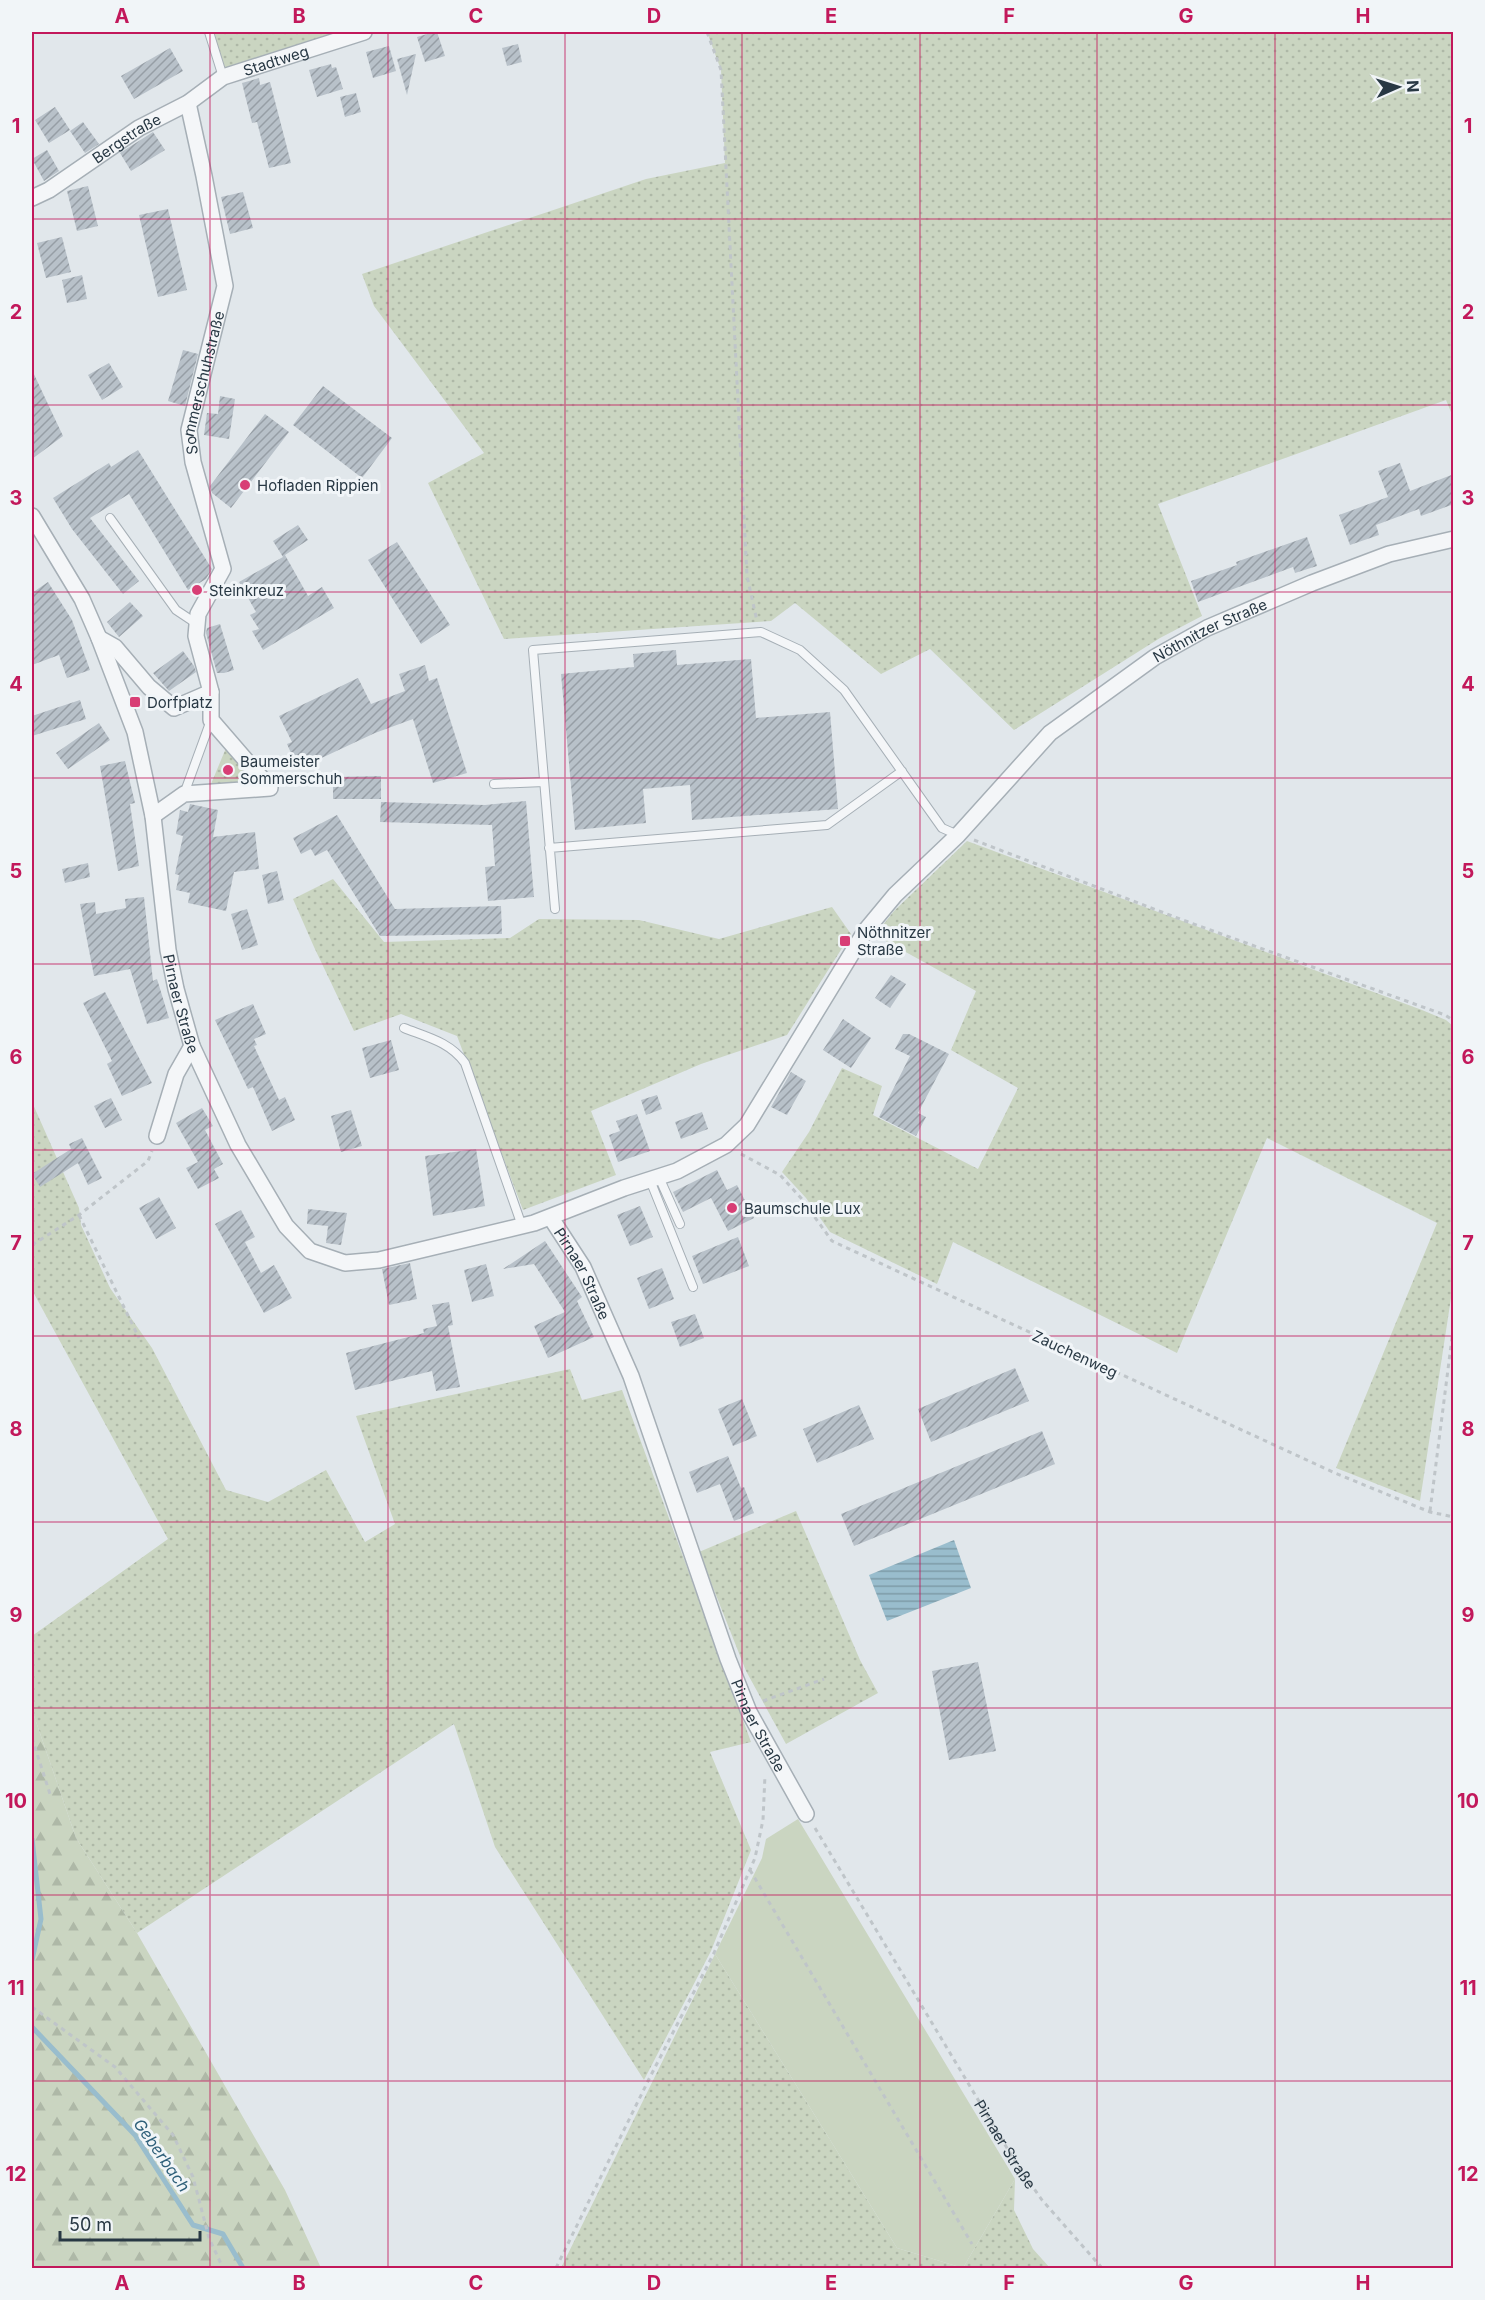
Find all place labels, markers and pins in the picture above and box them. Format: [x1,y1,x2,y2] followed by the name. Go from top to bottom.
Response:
[257,476,379,495] place label: Hofladen Rippien
[238,478,252,492] marker: Hofladen Rippien
[209,581,284,600] place label: Steinkreuz
[190,583,204,597] marker: Steinkreuz
[147,693,213,712] place label: Dorfplatz
[128,695,142,709] marker: Dorfplatz
[240,752,342,788] place label: Baumeister Sommerschuh
[221,763,235,777] marker: Baumeister Sommerschuh
[857,923,931,959] place label: Nöthnitzer Straße
[838,934,852,948] marker: Nöthnitzer Straße
[744,1199,861,1218] place label: Baumschule Lux
[725,1201,739,1215] marker: Baumschule Lux

